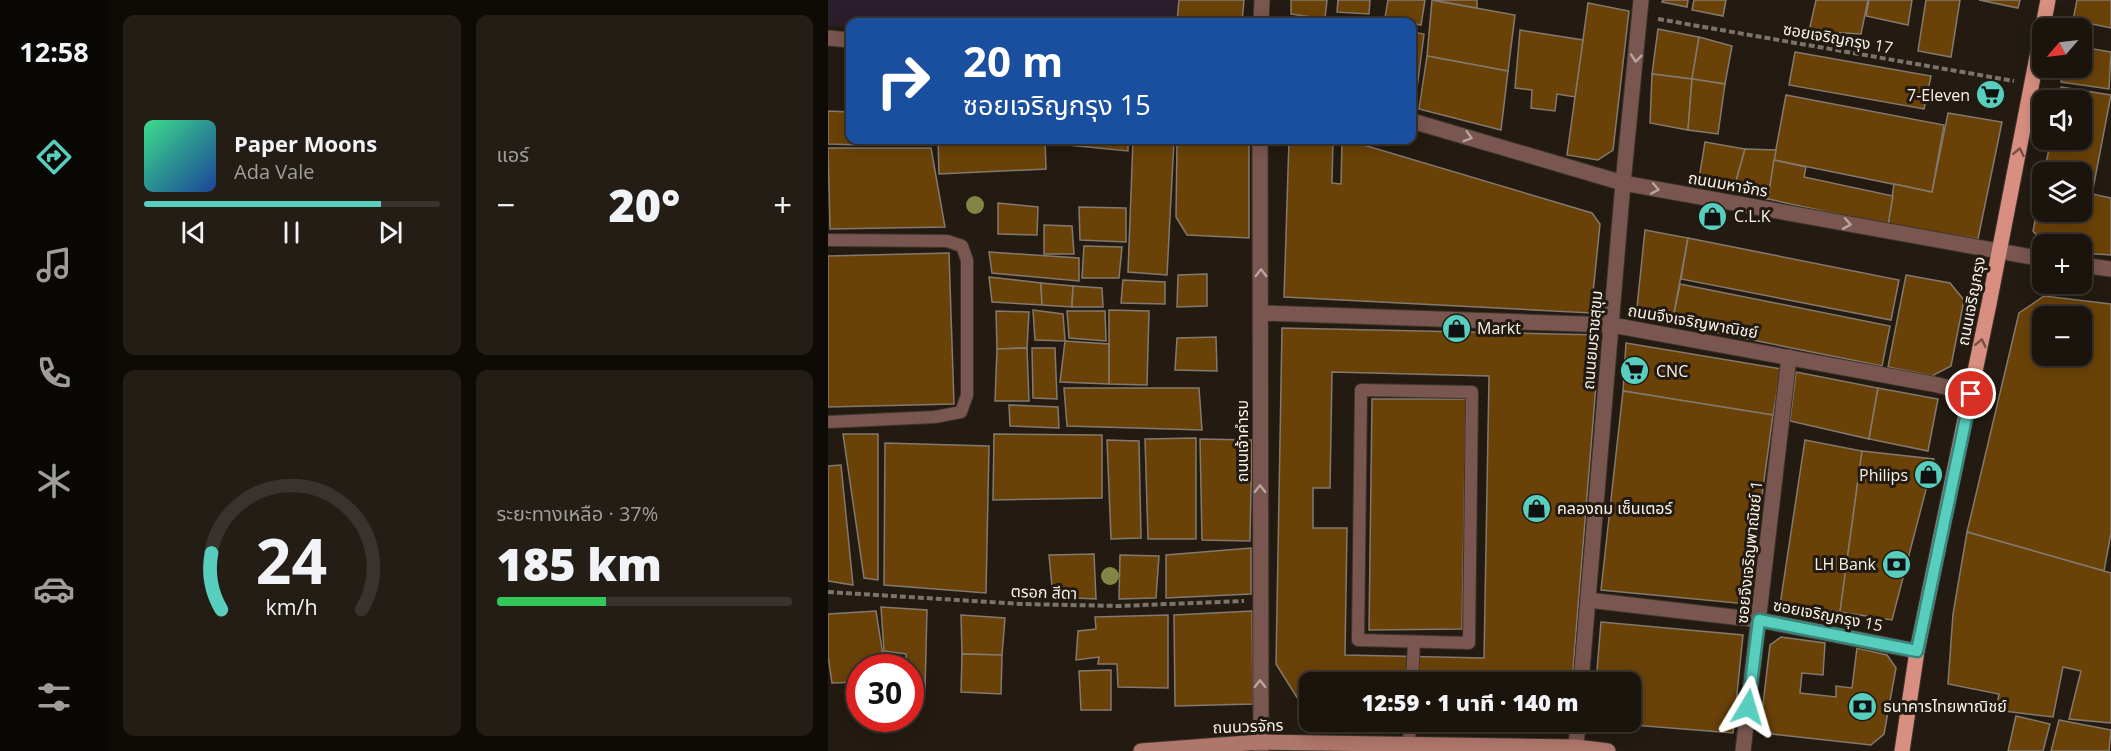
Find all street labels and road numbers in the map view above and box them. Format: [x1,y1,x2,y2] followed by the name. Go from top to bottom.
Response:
[1781,18,1895,58] street label: ซอยเจริญกรุง 17
[1686,166,1770,202] street label: ถนนมหาจักร
[1952,255,1990,347] street label: ถนนเจริญกรุง
[1577,290,1607,390] street label: ถนนยมราชสุขุม
[1626,299,1760,343] street label: ถนนจึงเจริญพาณิชย์
[1231,400,1253,482] street label: ถนนเจ้าคำรบ
[1731,479,1767,625] street label: ซอยจึงเจริญพาณิชย์ 1
[1010,580,1078,604] street label: ตรอก สีดา
[1771,594,1885,636] street label: ซอยเจริญกรุง 15
[1212,714,1284,738] street label: ถนนวรจักร

